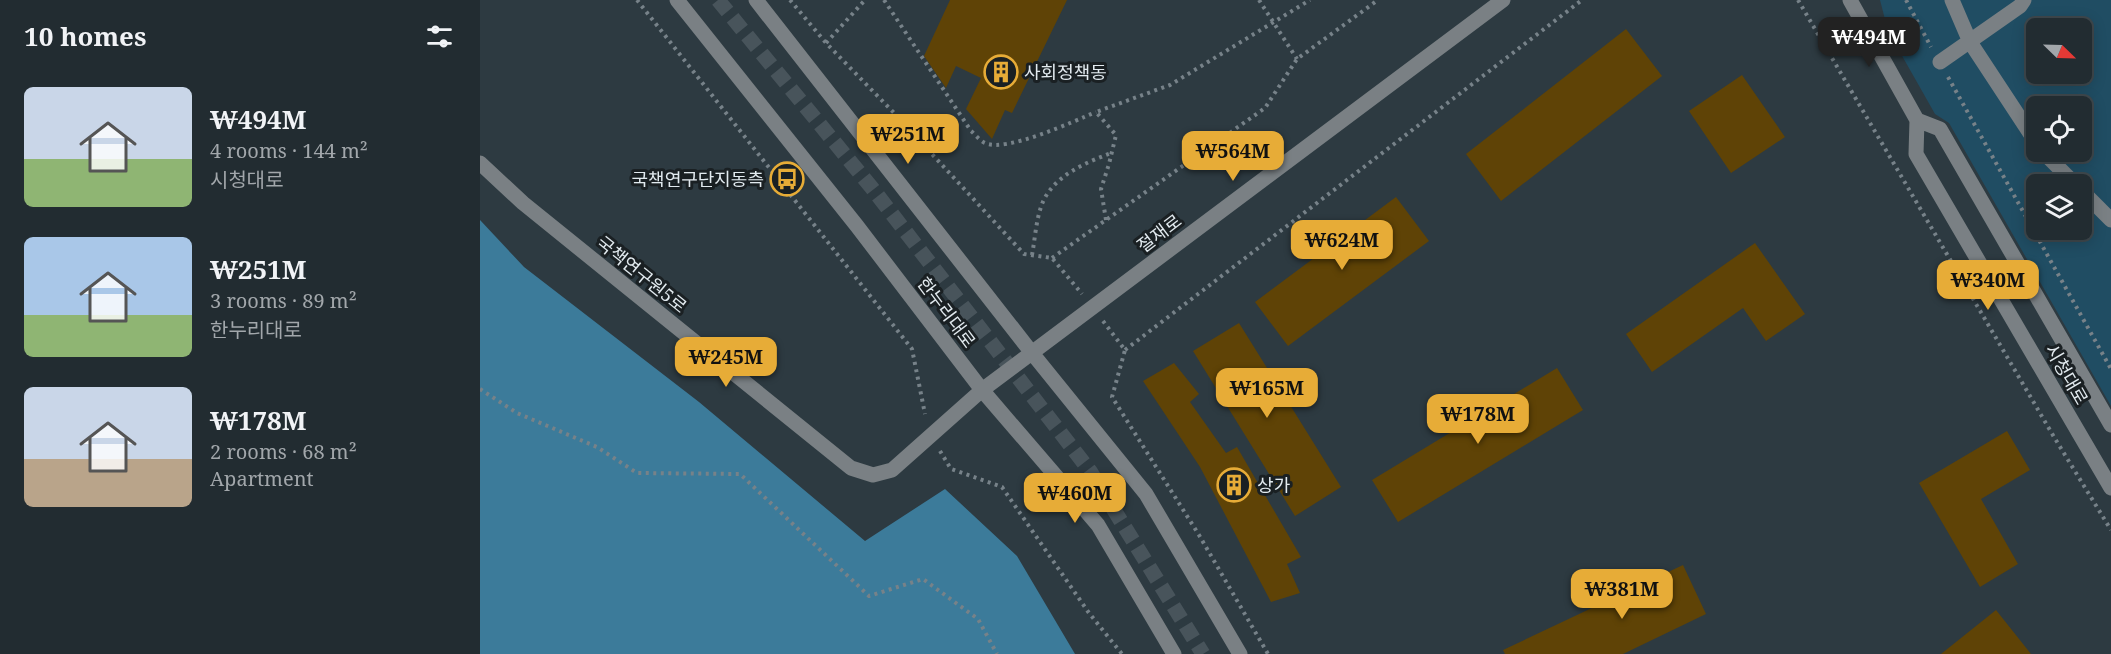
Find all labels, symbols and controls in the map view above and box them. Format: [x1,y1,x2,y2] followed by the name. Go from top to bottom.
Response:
[1827,17,1911,68] pin: ₩494M
[24,18,146,54] text: 10 homes
[2026,18,2092,84] north arrow
[2026,18,2092,240] map controls
[423,20,456,53] icon: filters
[1832,23,1906,50] text: ₩494M
[983,54,1019,90] building icon: 사회정책동
[1024,60,1107,84] place label: 사회정책동
[2026,96,2092,162] button: locate
[210,101,307,137] text: ₩494M
[72,111,144,183] icon: home
[866,114,950,165] pin: ₩251M
[871,120,945,147] text: ₩251M
[1191,131,1275,182] pin: ₩564M
[210,137,368,164] text: 4 rooms · 144 m²
[1196,137,1270,164] text: ₩564M
[769,161,805,197] bus stop icon: 국책연구단지동측
[210,166,284,193] text: 시청대로
[632,167,764,191] place label: 국책연구단지동측
[2026,174,2092,240] button: layers
[1132,208,1186,258] street label: 절재로
[1300,220,1384,271] pin: ₩624M
[1305,226,1379,253] text: ₩624M
[592,230,692,318] street label: 국책연구원5로
[210,251,307,287] text: ₩251M
[1946,260,2030,311] pin: ₩340M
[72,261,144,333] icon: home
[1951,266,2025,293] text: ₩340M
[912,272,982,352] street label: 한누리대로
[210,287,357,314] text: 3 rooms · 89 m²
[210,316,302,343] text: 한누리대로
[684,337,768,388] pin: ₩245M
[2040,339,2094,409] street label: 시청대로
[689,343,763,370] text: ₩245M
[1225,368,1309,419] pin: ₩165M
[1230,374,1304,401] text: ₩165M
[1436,394,1520,445] pin: ₩178M
[1441,400,1515,427] text: ₩178M
[210,402,307,438] text: ₩178M
[72,411,144,483] icon: home
[210,438,357,465] text: 2 rooms · 68 m²
[210,465,314,492] text: Apartment
[1216,467,1252,503] building icon: 상가
[1033,473,1117,524] pin: ₩460M
[1257,473,1291,497] place label: 상가
[1038,479,1112,506] text: ₩460M
[1580,569,1664,620] pin: ₩381M
[1585,575,1659,602] text: ₩381M

